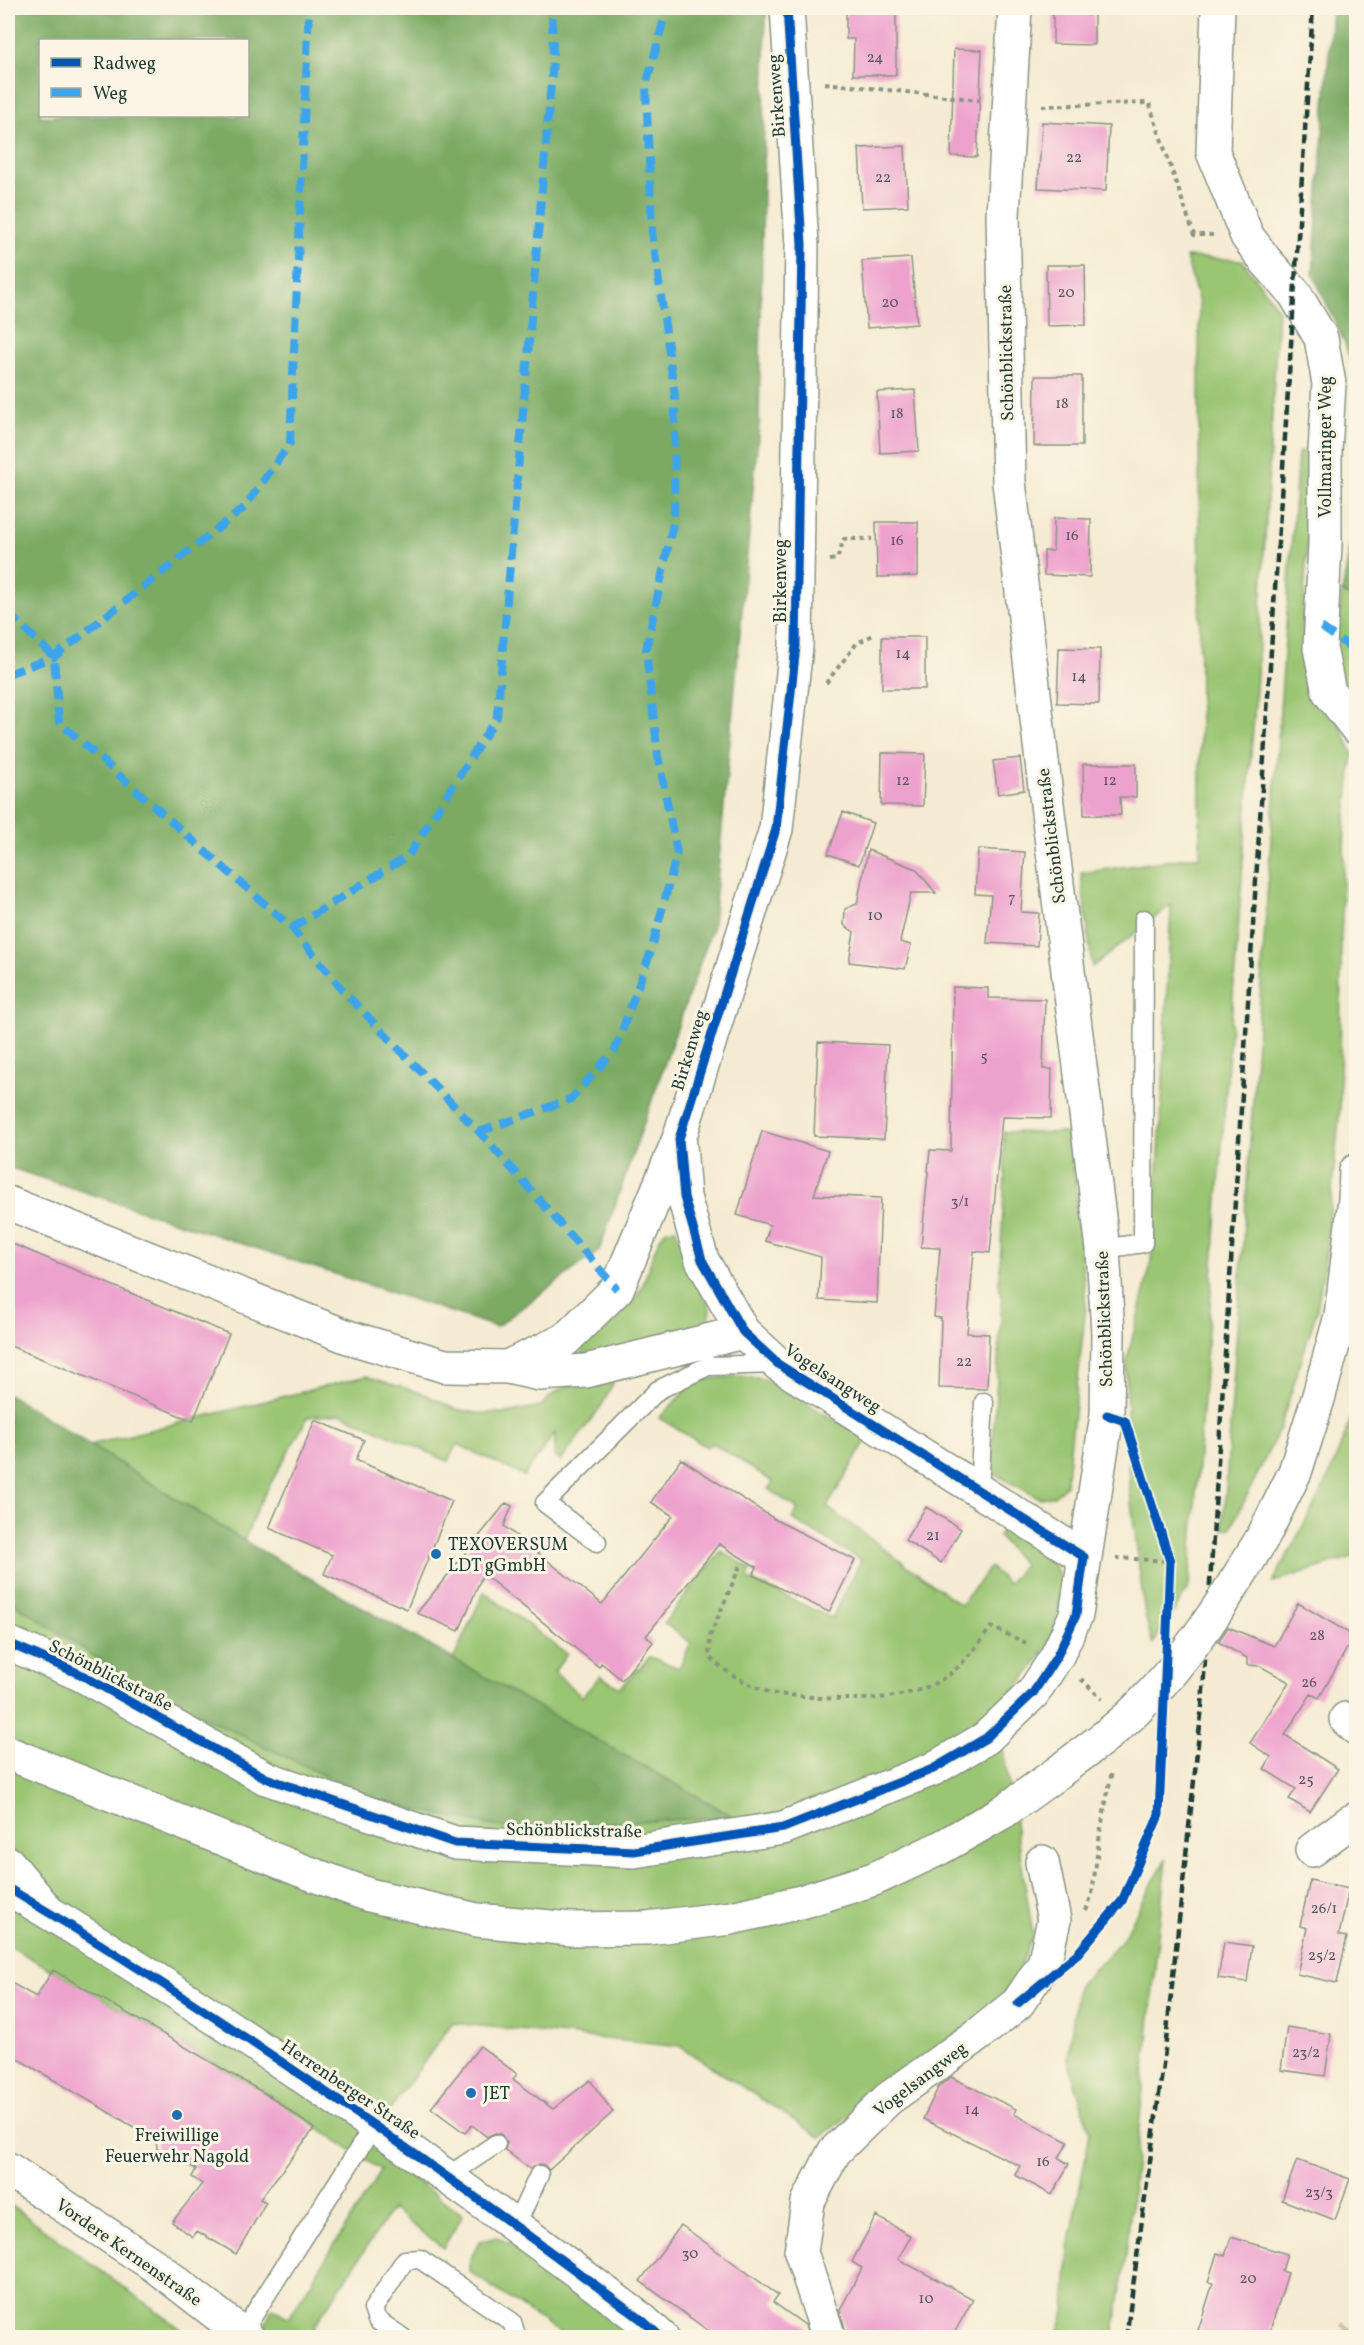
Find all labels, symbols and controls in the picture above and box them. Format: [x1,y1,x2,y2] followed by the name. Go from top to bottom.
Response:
[39,39,249,117] legend
[867,48,883,69] house number: 24
[93,52,156,77] text: Radweg
[762,53,793,139] street label: Birkenweg
[93,82,127,107] text: Weg
[1066,148,1082,169] house number: 22
[875,168,891,189] house number: 22
[1058,283,1074,304] house number: 20
[994,285,1021,421] street label: Schönblickstraße
[882,293,898,314] house number: 20
[1314,376,1339,518] street label: Vollmaringer Weg
[1055,394,1069,415] house number: 18
[890,404,904,425] house number: 18
[1065,526,1079,547] house number: 16
[890,531,904,552] house number: 16
[769,539,794,623] street label: Birkenweg
[896,644,910,665] house number: 14
[1072,667,1086,688] house number: 14
[1032,767,1073,905] street label: Schönblickstraße
[896,771,910,792] house number: 12
[1103,771,1117,792] house number: 12
[1008,888,1016,909] house number: 7
[868,906,882,927] house number: 10
[666,1007,715,1094] street label: Birkenweg
[980,1047,988,1068] house number: 5
[951,1192,969,1213] house number: 3/1
[1091,1250,1120,1387] street label: Schönblickstraße
[779,1338,886,1420] street label: Vogelsangweg
[956,1352,972,1373] house number: 22
[926,1526,940,1547] house number: 21
[448,1533,568,1579] place label: TEXOVERSUM LDT gGmbH
[429,1547,443,1561] marker: TEXOVERSUM LDT gGmbH
[1309,1626,1325,1647] house number: 28
[44,1634,177,1718] street label: Schönblickstraße
[1301,1673,1317,1694] house number: 26
[1298,1770,1314,1791] house number: 25
[506,1818,642,1845] street label: Schönblickstraße
[1311,1899,1337,1920] house number: 26/1
[1308,1946,1336,1967] house number: 25/2
[275,2034,425,2146] street label: Herrenberger Straße
[869,2037,973,2124] street label: Vogelsangweg
[1292,2043,1320,2064] house number: 23/2
[483,2082,510,2107] place label: JET
[464,2086,478,2100] marker: JET
[965,2100,979,2121] house number: 14
[170,2108,184,2122] marker: Freiwillige Feuerwehr Nagold
[105,2124,249,2170] place label: Freiwillige Feuerwehr Nagold
[1036,2152,1050,2173] house number: 16
[1305,2183,1333,2204] house number: 23/3
[50,2193,206,2313] street label: Vordere Kernenstraße
[682,2244,698,2265] house number: 30
[1240,2269,1256,2290] house number: 20
[919,2289,933,2310] house number: 10

